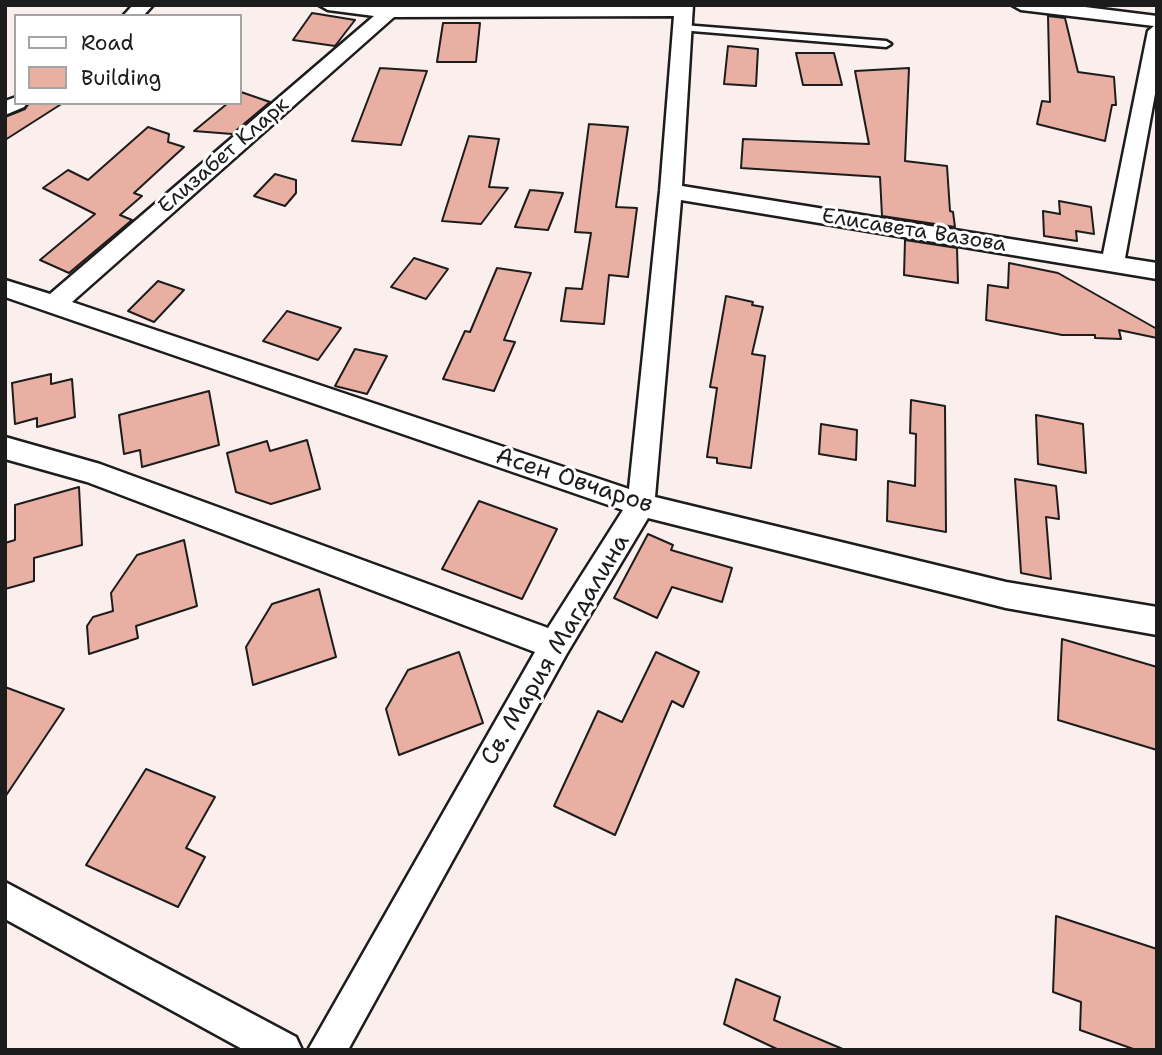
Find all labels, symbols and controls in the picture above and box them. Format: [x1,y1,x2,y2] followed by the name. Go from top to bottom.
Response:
[14,14,242,105] legend
[81,29,134,57] text: Road
[81,64,161,92] text: Building
[154,92,294,220] street label: Елизабет Кларк
[820,204,1008,258] street label: Елисавета Вазова
[492,442,656,520] street label: Асен Овчаров
[476,529,636,771] street label: Св. Мария Магдалина

